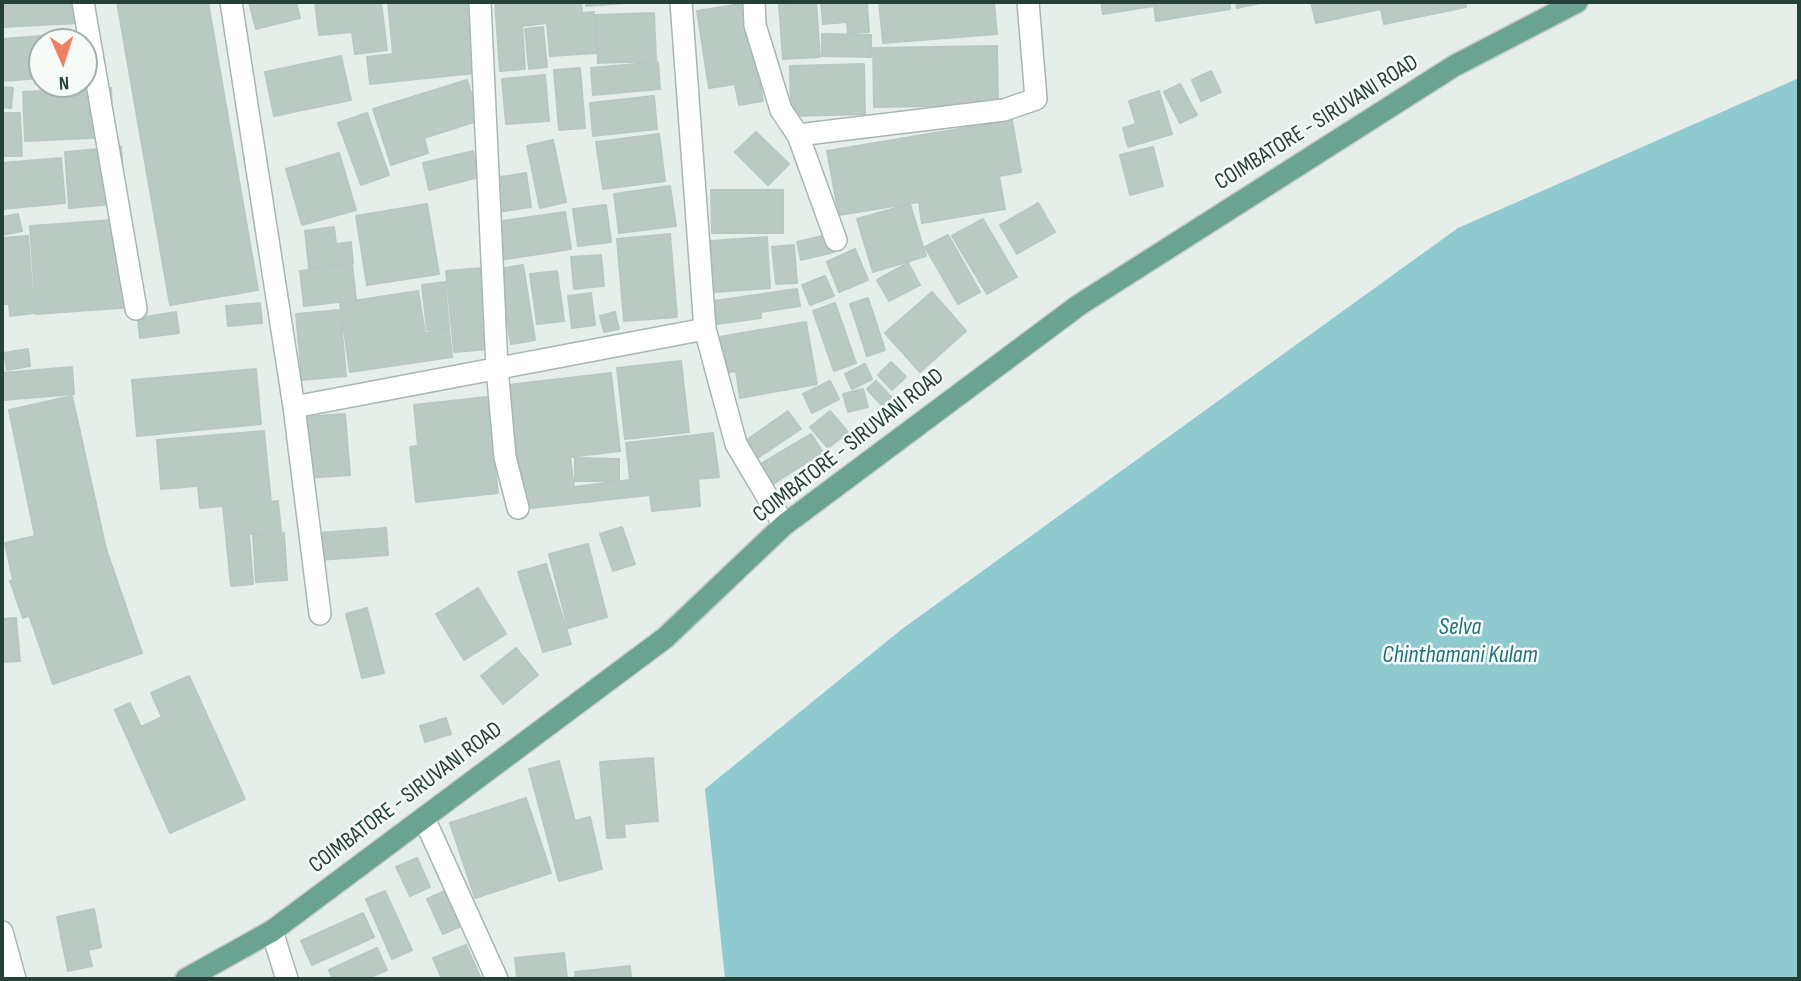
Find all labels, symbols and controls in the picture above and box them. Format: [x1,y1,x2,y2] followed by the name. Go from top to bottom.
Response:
[28,28,98,98] north arrow
[1210,49,1424,197] street label: COIMBATORE - SIRUVANI ROAD
[58,71,70,94] text: N
[748,363,950,529] street label: COIMBATORE - SIRUVANI ROAD
[1382,614,1538,670] water label: Selva Chinthamani Kulam
[304,716,508,880] street label: COIMBATORE - SIRUVANI ROAD

